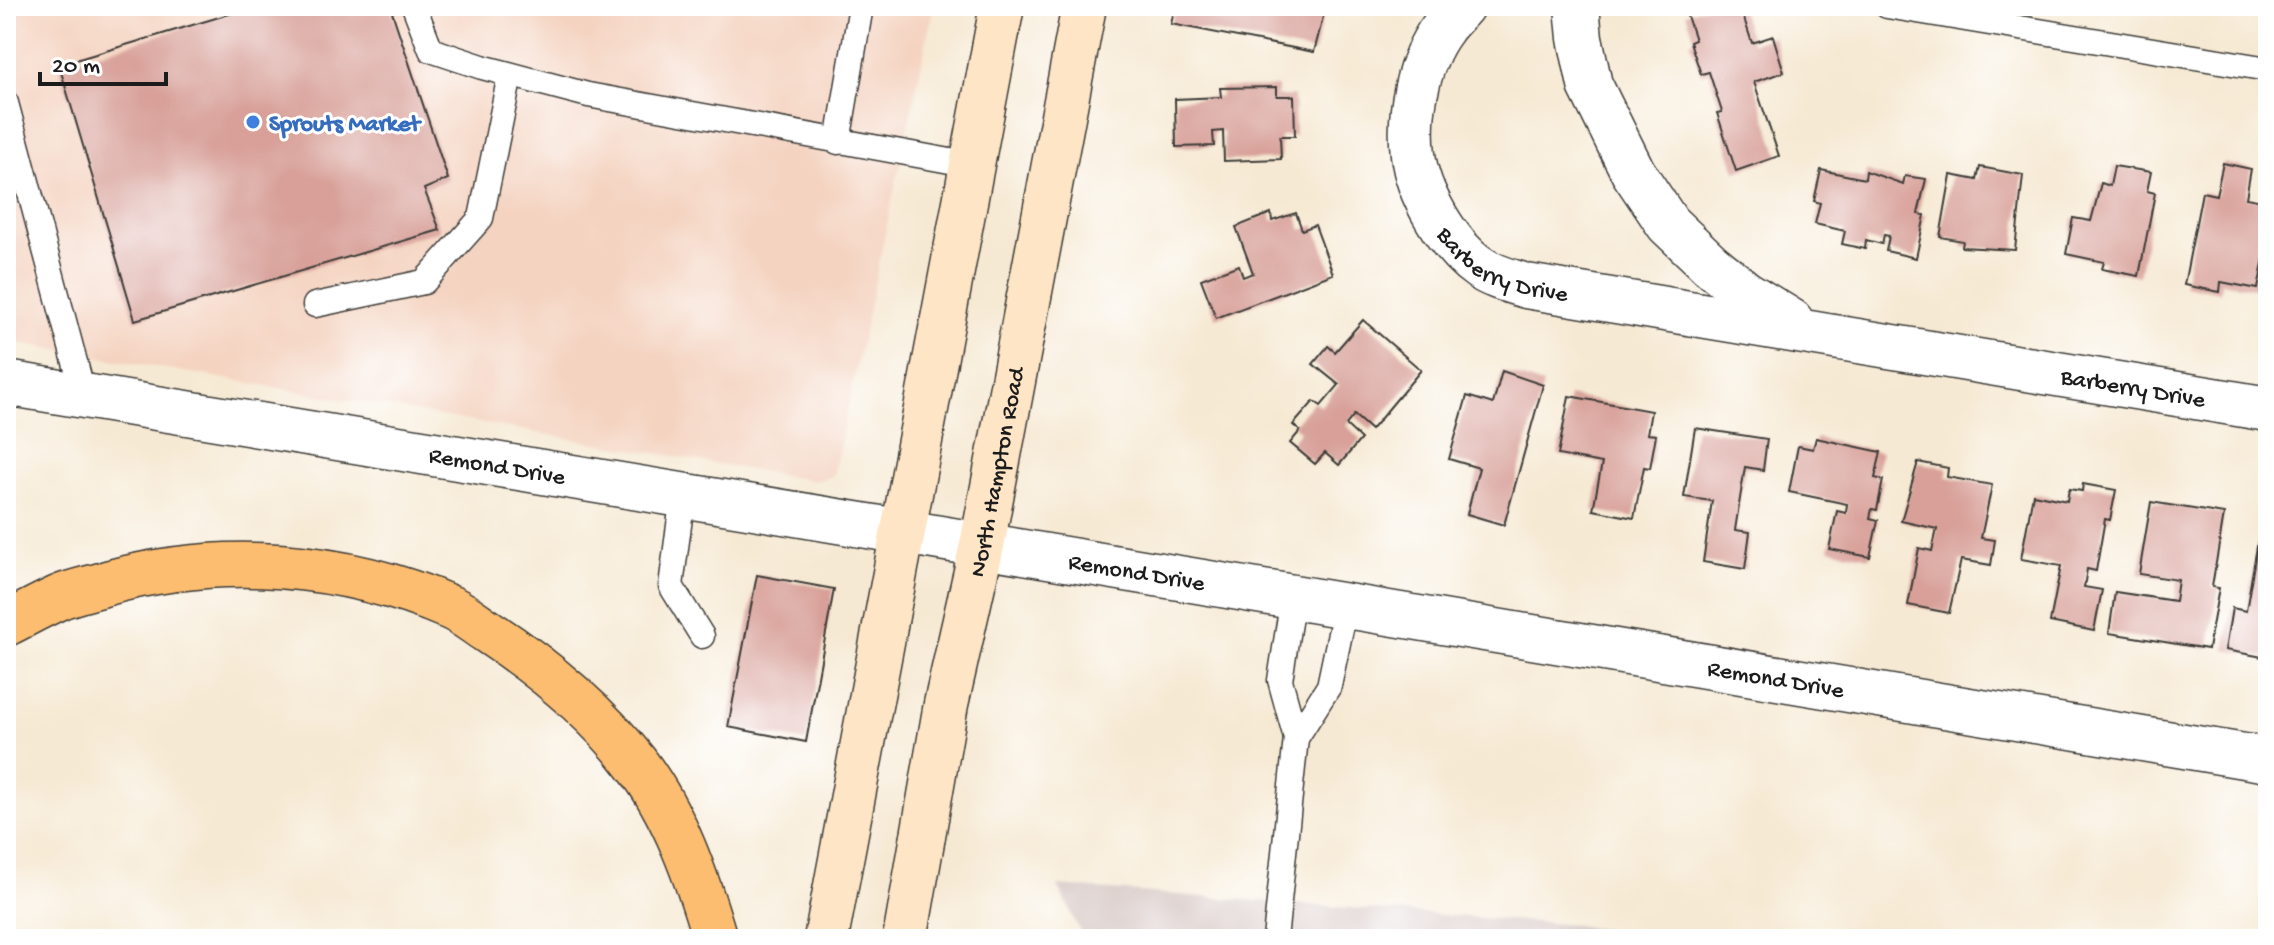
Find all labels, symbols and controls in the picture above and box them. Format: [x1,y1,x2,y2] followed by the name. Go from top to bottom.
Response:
[40,36,166,86] scale bar
[52,53,100,82] text: 20 m
[269,111,422,140] place label: Sprouts Market
[244,113,262,131] marker: Sprouts Market
[1428,222,1570,311] street label: Barberry Drive
[964,363,1034,580] street label: North Hampton Road
[2057,364,2208,416] street label: Barberry Drive
[426,442,568,494] street label: Remond Drive
[1066,549,1207,600] street label: Remond Drive
[1705,656,1846,707] street label: Remond Drive

